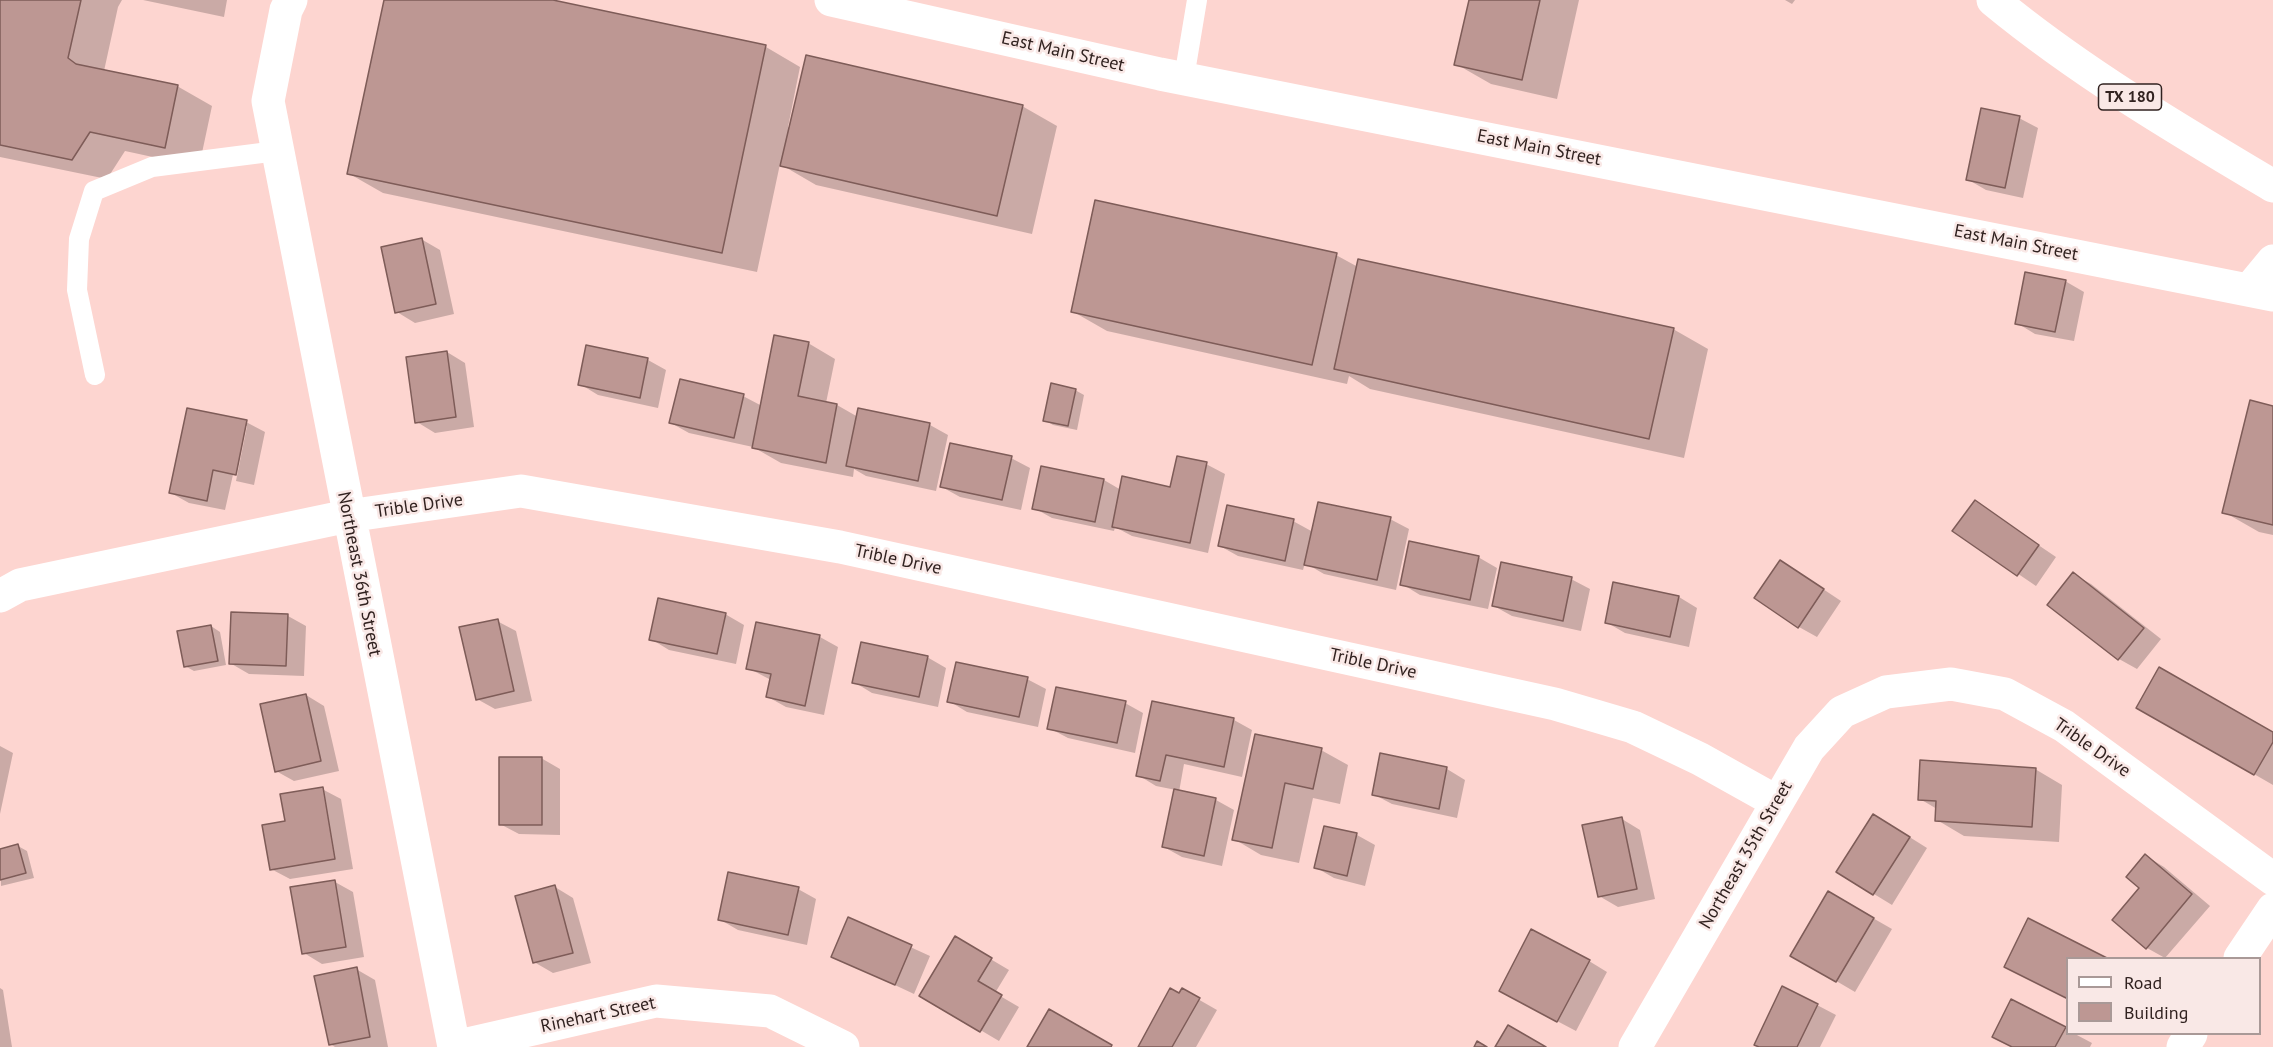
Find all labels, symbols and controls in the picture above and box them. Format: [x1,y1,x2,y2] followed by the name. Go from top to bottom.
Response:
[999,27,1127,77] street label: East Main Street
[2098,84,2162,110] road number: TX 180
[1475,125,1603,171] street label: East Main Street
[1952,220,2080,266] street label: East Main Street
[374,489,464,523] street label: Trible Drive
[332,490,386,658] street label: Northeast 36th Street
[853,540,943,580] street label: Trible Drive
[1328,644,1418,684] street label: Trible Drive
[2050,714,2134,782] street label: Trible Drive
[1695,777,1797,933] street label: Northeast 35th Street
[2066,957,2261,1035] legend
[2124,971,2162,994] text: Road
[539,992,657,1038] street label: Rinehart Street
[2124,1001,2188,1024] text: Building

